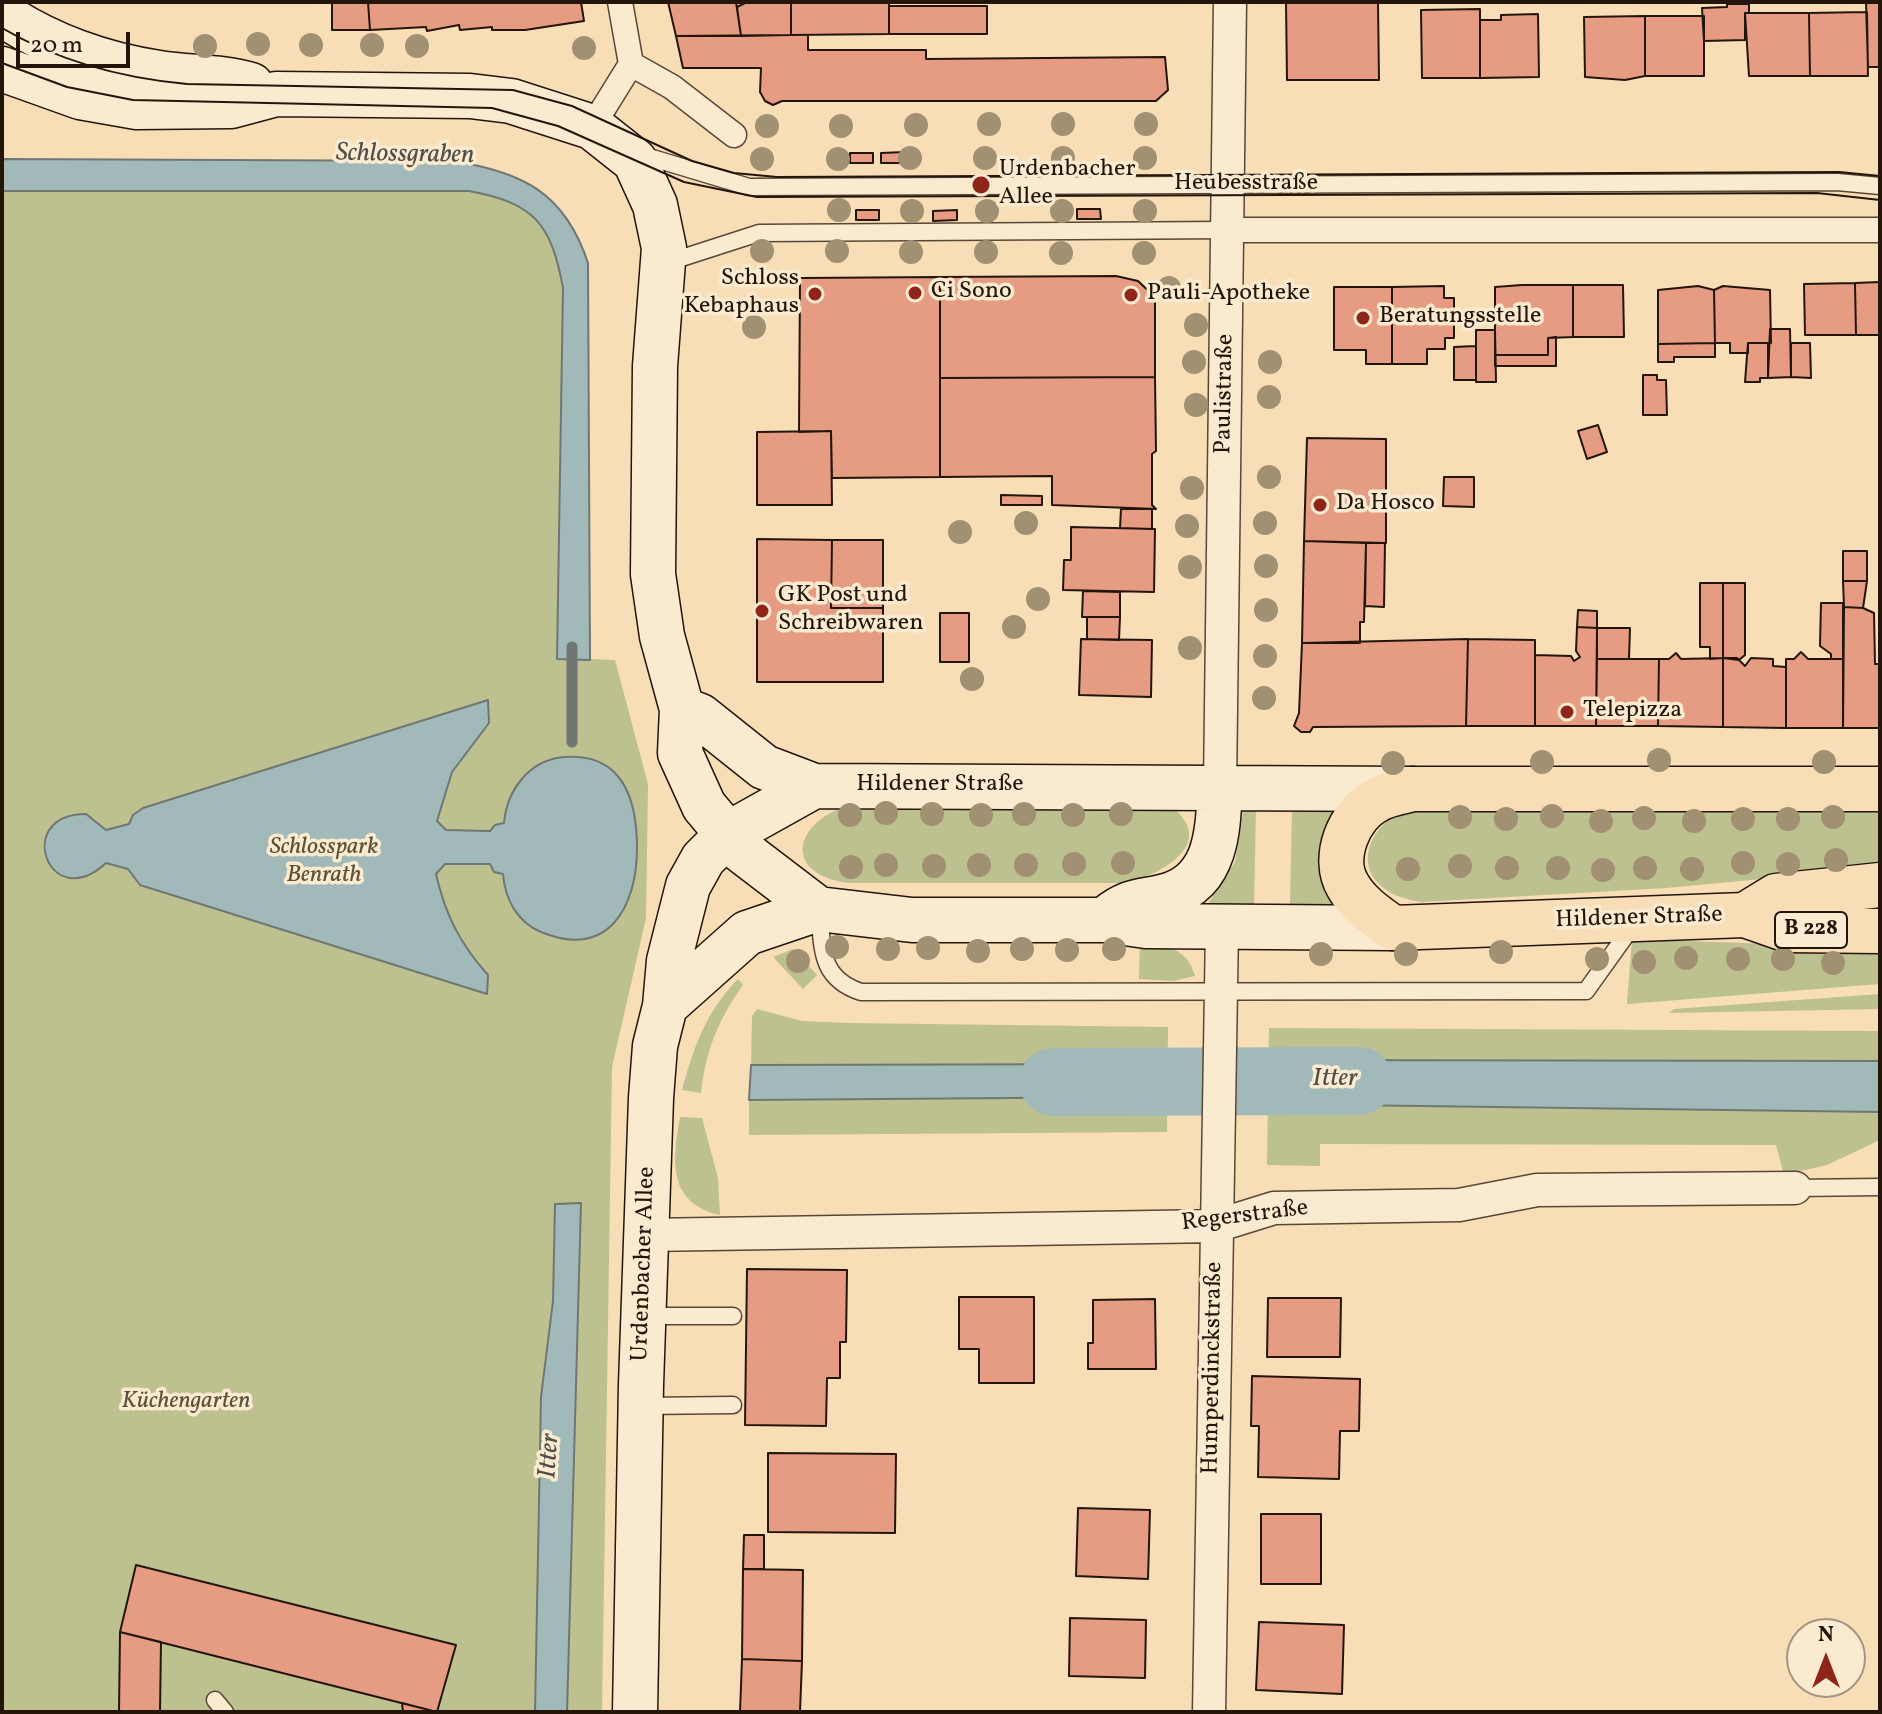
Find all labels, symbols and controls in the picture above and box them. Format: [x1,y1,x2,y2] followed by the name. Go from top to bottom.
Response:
[20,16,134,66] scale bar
[30,29,83,63] text: 20 m
[335,139,475,173] water label: Schlossgraben
[999,157,1135,213] place label: Urdenbacher Allee
[1174,171,1318,199] street label: Heubesstraße
[970,174,992,196] marker: Urdenbacher Allee
[684,266,799,322] place label: Schloss Kebaphaus
[931,279,1012,307] place label: Ci Sono
[1147,281,1310,309] place label: Pauli-Apotheke
[906,284,924,302] marker: Ci Sono
[806,285,824,303] marker: Schloss Kebaphaus
[1122,286,1140,304] marker: Pauli-Apotheke
[1379,304,1541,332] place label: Beratungsstelle
[1354,309,1372,327] marker: Beratungsstelle
[1211,334,1241,454] street label: Paulistraße
[1336,491,1435,519] place label: Da Hosco
[1311,496,1329,514] marker: Da Hosco
[778,583,924,639] place label: GK Post und Schreibwaren
[753,602,771,620] marker: GK Post und Schreibwaren
[1583,698,1682,726] place label: Telepizza
[1558,703,1576,721] marker: Telepizza
[856,772,1024,800] street label: Hildener Straße
[270,835,378,891] park label: Schlosspark Benrath
[1555,902,1723,936] street label: Hildener Straße
[1775,912,1847,948] road number: B 228
[1312,1064,1358,1096] water label: Itter
[627,1166,663,1362] street label: Urdenbacher Allee
[1180,1195,1310,1239] street label: Regerstraße
[1198,1261,1230,1475] street label: Humperdinckstraße
[121,1389,251,1417] park label: Küchengarten
[534,1432,568,1480] water label: Itter
[1786,1618,1866,1698] north arrow
[1818,1620,1834,1651] text: N

